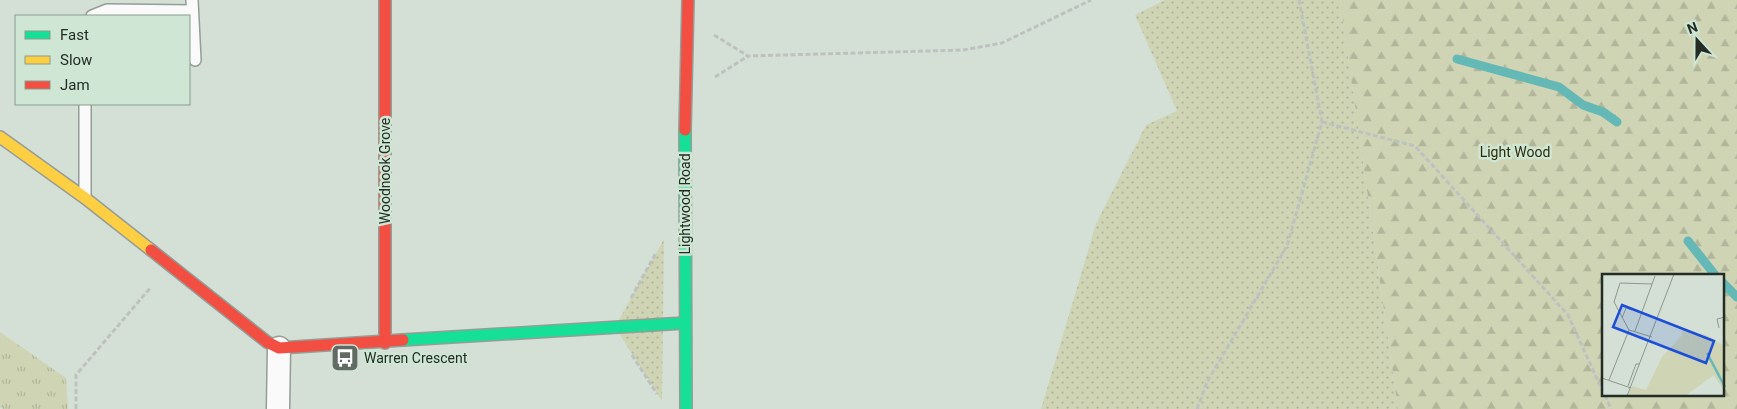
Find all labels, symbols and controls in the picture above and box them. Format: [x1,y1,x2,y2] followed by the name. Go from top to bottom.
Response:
[15,15,190,105] legend
[1672,15,1722,65] north arrow
[1685,19,1700,37] text: N
[60,26,89,44] text: Fast
[60,51,92,69] text: Slow
[60,76,90,94] text: Jam
[377,118,393,224] street label: Woodnook Grove
[1480,144,1550,160] park label: Light Wood
[677,153,693,255] street label: Lightwood Road
[1602,274,1724,396] inset map
[330,343,360,373] bus stop icon: Warren Crescent
[364,350,468,366] place label: Warren Crescent

